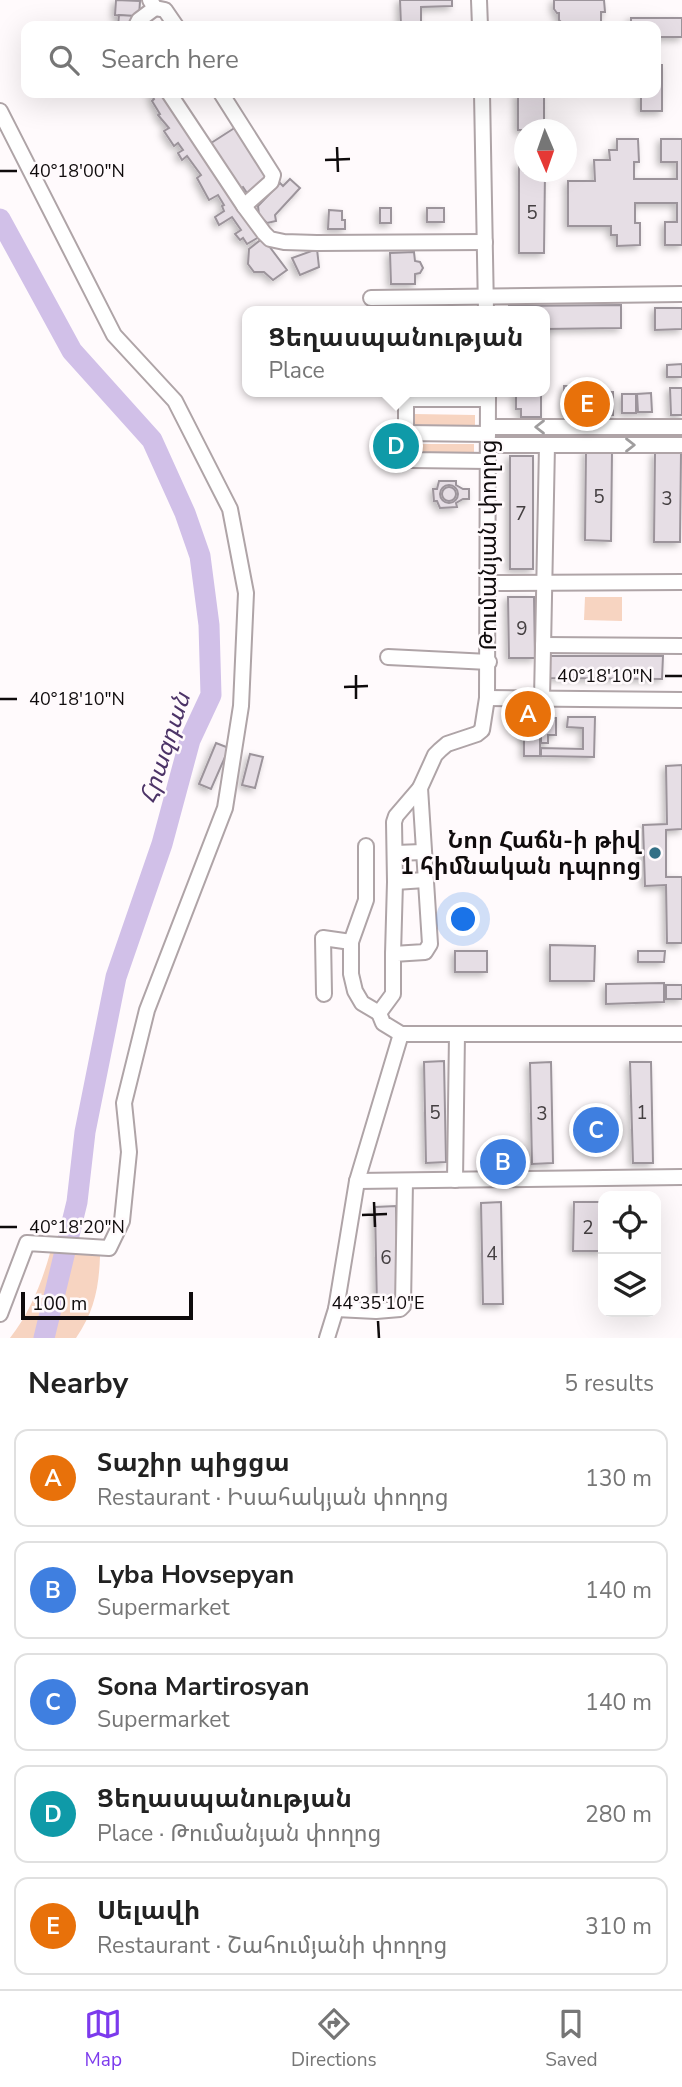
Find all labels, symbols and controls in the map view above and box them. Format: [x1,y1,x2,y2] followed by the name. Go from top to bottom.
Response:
[21,21,661,98] search box
[45,41,83,79] icon: search
[101,42,239,77] text: Search here
[514,119,577,182] north arrow
[29,159,125,183] text: 40°18'00"N
[526,200,538,226] house number: 5
[242,306,550,397] popup
[268,320,524,355] text: Ցեղասպանության
[268,355,325,386] text: Place
[564,378,610,430] pin: E
[535,419,545,435] one-way arrow
[373,420,419,472] pin: D
[626,437,636,453] one-way arrow
[473,439,504,651] street label: Թումանյան փողոց
[593,484,605,510] house number: 5
[661,486,673,512] house number: 3
[515,501,527,527] house number: 7
[516,616,528,642] house number: 9
[557,664,653,688] text: 40°18'10"N
[29,687,125,711] text: 40°18'10"N
[132,687,198,808] water label: Հրազդան
[505,688,551,740] pin: A
[400,825,642,882] place label: Նոր Հաճն-ի թիվ 1 հիմնական դպրոց
[647,845,663,861] marker: Նոր Հաճն-ի թիվ 1 հիմնական դպրոց
[446,902,480,936] your location
[429,1100,441,1126] house number: 5
[636,1100,648,1126] house number: 1
[536,1101,548,1127] house number: 3
[573,1104,619,1156] pin: C
[480,1136,526,1188] pin: B
[598,1191,661,1317] map controls
[598,1191,661,1254] button: locate
[29,1215,125,1239] text: 40°18'20"N
[582,1215,594,1241] house number: 2
[486,1241,498,1267] house number: 4
[380,1245,392,1271] house number: 6
[598,1254,661,1317] button: layers
[21,1289,192,1321] scale bar
[32,1291,87,1317] text: 100 m
[332,1291,425,1315] text: 44°35'10"E
[28,1363,128,1404] text: Nearby
[564,1368,654,1399] text: 5 results
[97,1445,290,1480] text: Տաշիր պիցցա
[44,1463,62,1494] text: A
[585,1463,652,1494] text: 130 m
[97,1482,449,1513] text: Restaurant · Իսահակյան փողոց
[97,1557,294,1592] text: Lyba Hovsepyan
[45,1575,61,1606] text: B
[585,1575,652,1606] text: 140 m
[97,1592,230,1623] text: Supermarket
[97,1669,309,1704] text: Sona Martirosyan
[45,1687,61,1718] text: C
[585,1687,652,1718] text: 140 m
[97,1704,230,1735] text: Supermarket
[97,1781,352,1816] text: Ցեղասպանության
[44,1799,62,1830] text: D
[585,1799,652,1830] text: 280 m
[97,1818,381,1849] text: Place · Թումանյան փողոց
[97,1893,200,1928] text: Սելավի
[46,1911,60,1942] text: E
[585,1911,652,1942] text: 310 m
[97,1930,447,1961] text: Restaurant · Շահումյանի փողոց
[84,2005,122,2073] tab: Map
[291,2005,377,2073] tab: Directions
[545,2005,598,2073] tab: Saved

